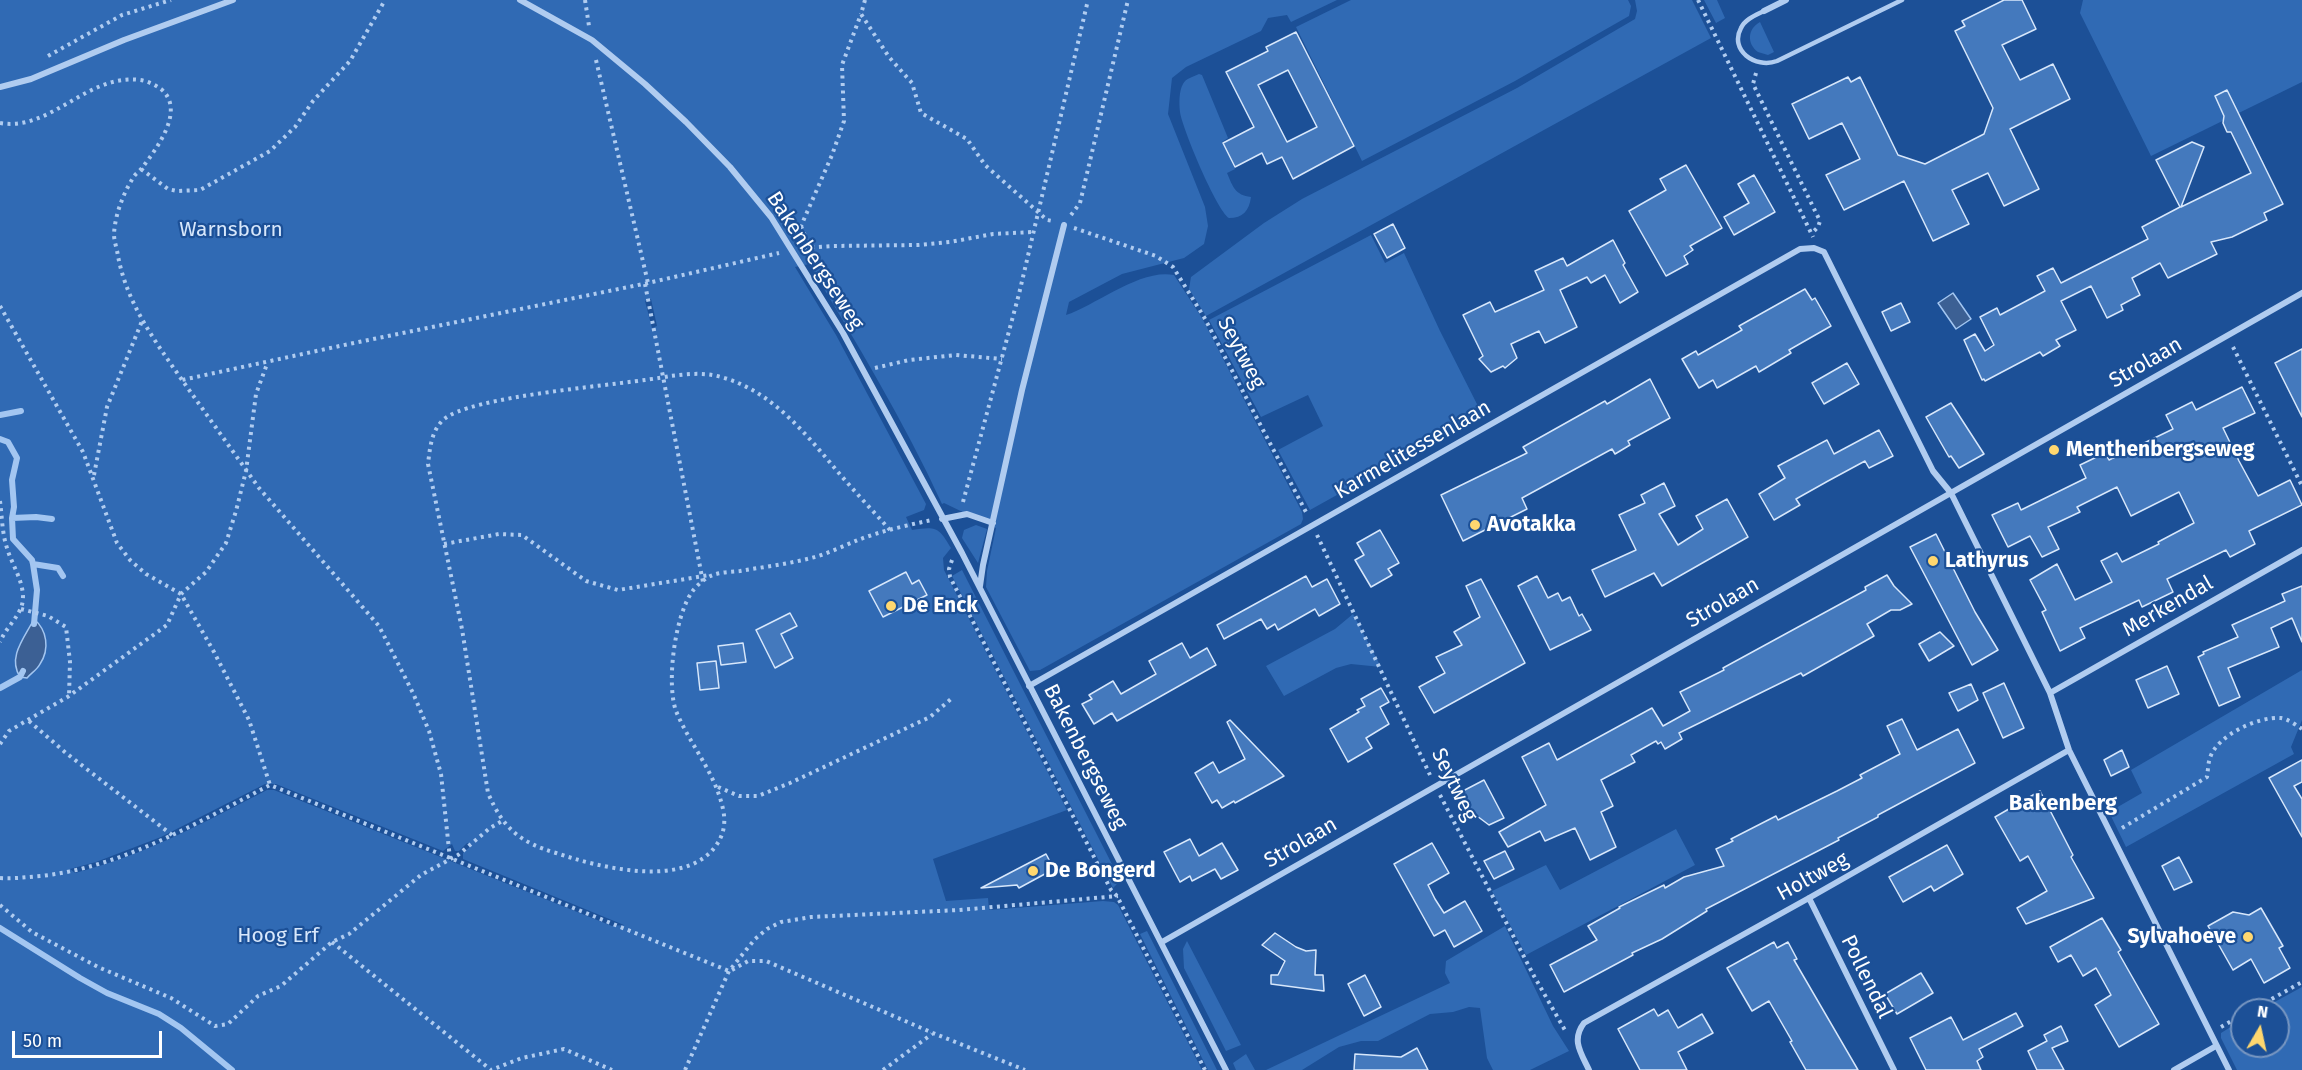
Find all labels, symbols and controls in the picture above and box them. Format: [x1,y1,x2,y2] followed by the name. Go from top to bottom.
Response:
[761,187,869,335] street label: Bakenbergseweg
[179,217,283,243] park label: Warnsborn
[1212,313,1270,393] street label: Seytweg
[2105,332,2187,394] street label: Strolaan
[1330,395,1496,505] street label: Karmelitessenlaan
[2066,437,2254,463] place label: Menthenbergseweg
[2047,443,2061,457] marker: Menthenbergseweg
[1487,512,1576,538] place label: Avotakka
[1468,518,1482,532] marker: Avotakka
[1945,548,2029,574] place label: Lathyrus
[1926,554,1940,568] marker: Lathyrus
[2118,571,2218,643] street label: Merkendal
[1682,572,1764,634] street label: Strolaan
[903,593,978,619] place label: De Enck
[884,599,898,613] marker: De Enck
[1038,680,1132,834] street label: Bakenbergseweg
[1426,744,1482,826] street label: Seytweg
[2009,791,2117,817] district label: Bakenberg
[1260,812,1342,874] street label: Strolaan
[1773,847,1853,907] street label: Holtweg
[1045,858,1156,884] place label: De Bongerd
[1026,864,1040,878] marker: De Bongerd
[237,923,319,949] park label: Hoog Erf
[2127,924,2236,950] place label: Sylvahoeve
[2241,930,2255,944] marker: Sylvahoeve
[1835,931,1897,1023] street label: Pollendal
[2230,998,2290,1058] north arrow
[2256,1001,2269,1022] text: N
[15,1019,165,1057] scale bar
[23,1030,62,1052] text: 50 m

